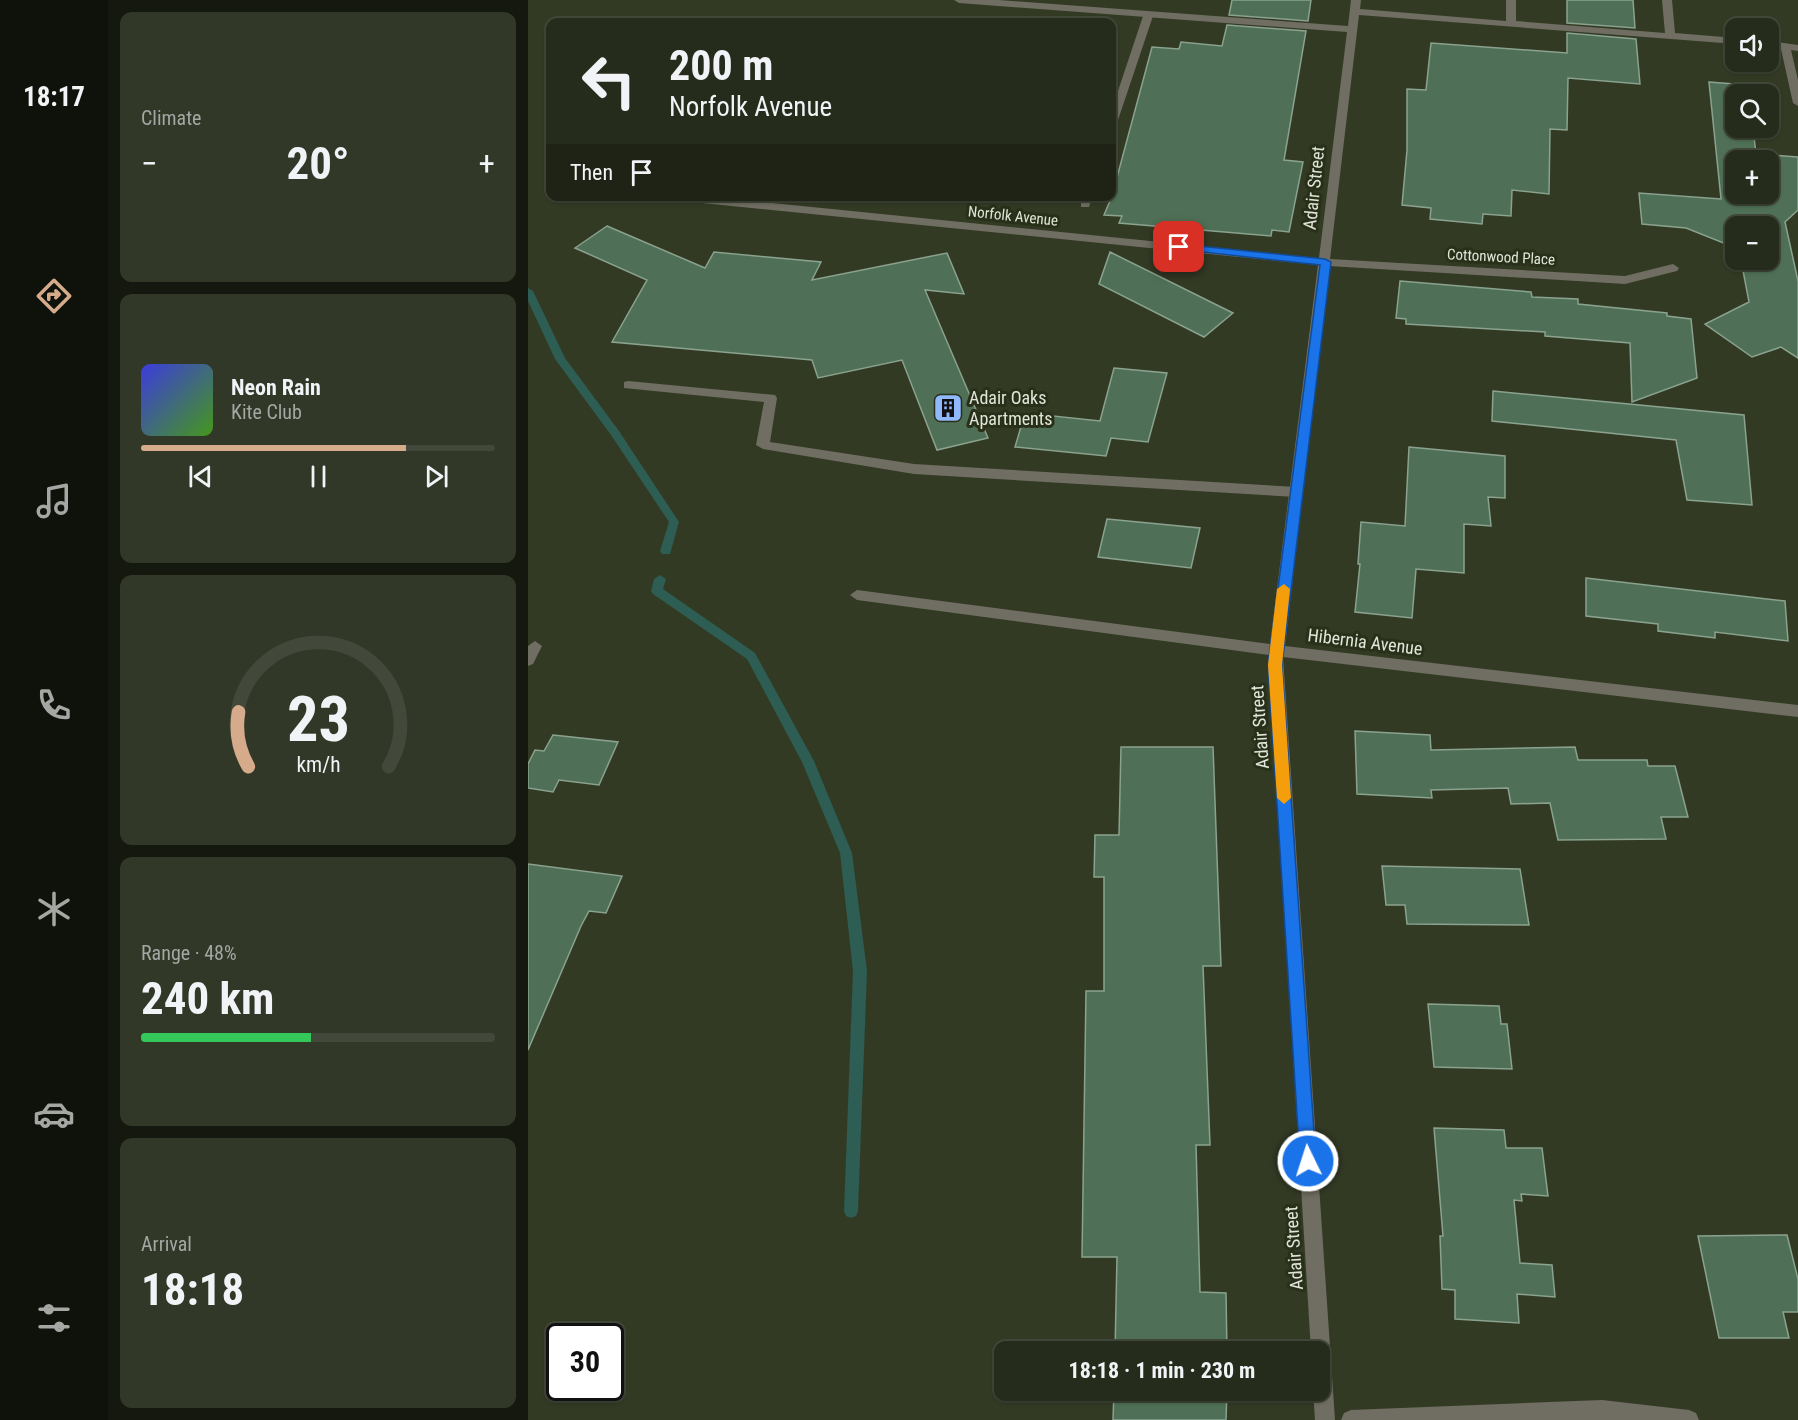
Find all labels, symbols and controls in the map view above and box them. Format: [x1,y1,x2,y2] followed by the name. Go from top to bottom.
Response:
[1725,18,1779,270] map controls
[1725,18,1779,72] button: sound
[669,41,774,90] text: 200 m
[570,42,648,120] icon: left
[23,81,85,113] text: 18:17
[1725,84,1779,138] button: search
[669,91,832,123] text: Norfolk Avenue
[141,106,201,130] text: Climate
[287,137,350,190] text: 20°
[141,144,158,183] text: −
[479,144,495,183] text: +
[1299,145,1328,231] street label: Adair Street
[1725,150,1779,204] button: +
[625,156,658,189] icon: arrive
[570,160,613,185] text: Then
[967,202,1059,230] street label: Norfolk Avenue
[1725,216,1779,270] button: −
[1153,221,1204,272] pin
[1162,230,1195,263] icon: arrive
[1447,245,1555,269] street label: Cottonwood Place
[33,275,75,317] icon: directions
[231,375,321,400] text: Neon Rain
[969,387,1052,429] place label: Adair Oaks Apartments
[932,392,964,424] building icon: Adair Oaks Apartments
[231,400,302,424] text: Kite Club
[184,460,217,493] icon: previous
[302,460,335,493] icon: pause
[420,460,453,493] icon: next
[33,480,75,522] icon: music
[1306,624,1424,659] street label: Hibernia Avenue
[286,683,350,756] text: 23
[33,684,75,726] icon: phone
[1246,684,1273,770] street label: Adair Street
[296,752,340,777] text: km/h
[33,888,75,930] icon: climate
[141,941,237,965] text: Range · 48%
[141,972,274,1025] text: 240 km
[33,1093,75,1135] icon: car
[1276,1129,1340,1193] position arrow
[1280,1205,1307,1291] street label: Adair Street
[141,1232,192,1256] text: Arrival
[141,1263,244,1316] text: 18:18
[33,1297,75,1339] icon: filters
[546,1323,624,1401] speed limit sign: 30
[1069,1358,1255,1383] text: 18:18 · 1 min · 230 m

